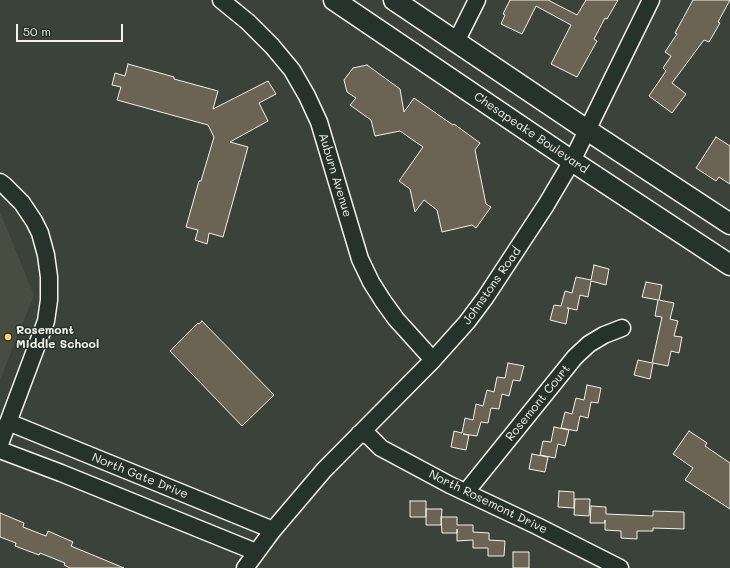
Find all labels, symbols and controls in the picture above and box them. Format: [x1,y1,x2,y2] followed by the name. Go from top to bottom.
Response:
[18,16,125,42] scale bar
[23,23,51,39] text: 50 m
[471,89,591,177] street label: Chesapeake Boulevard
[315,131,355,219] street label: Auburn Avenue
[460,244,524,328] street label: Johnstons Road
[16,323,99,351] place label: Rosemont Middle School
[3,332,13,342] marker: Rosemont Middle School
[503,362,573,444] street label: Rosemont Court
[90,450,190,502] street label: North Gate Drive
[426,467,550,537] street label: North Rosemont Drive

